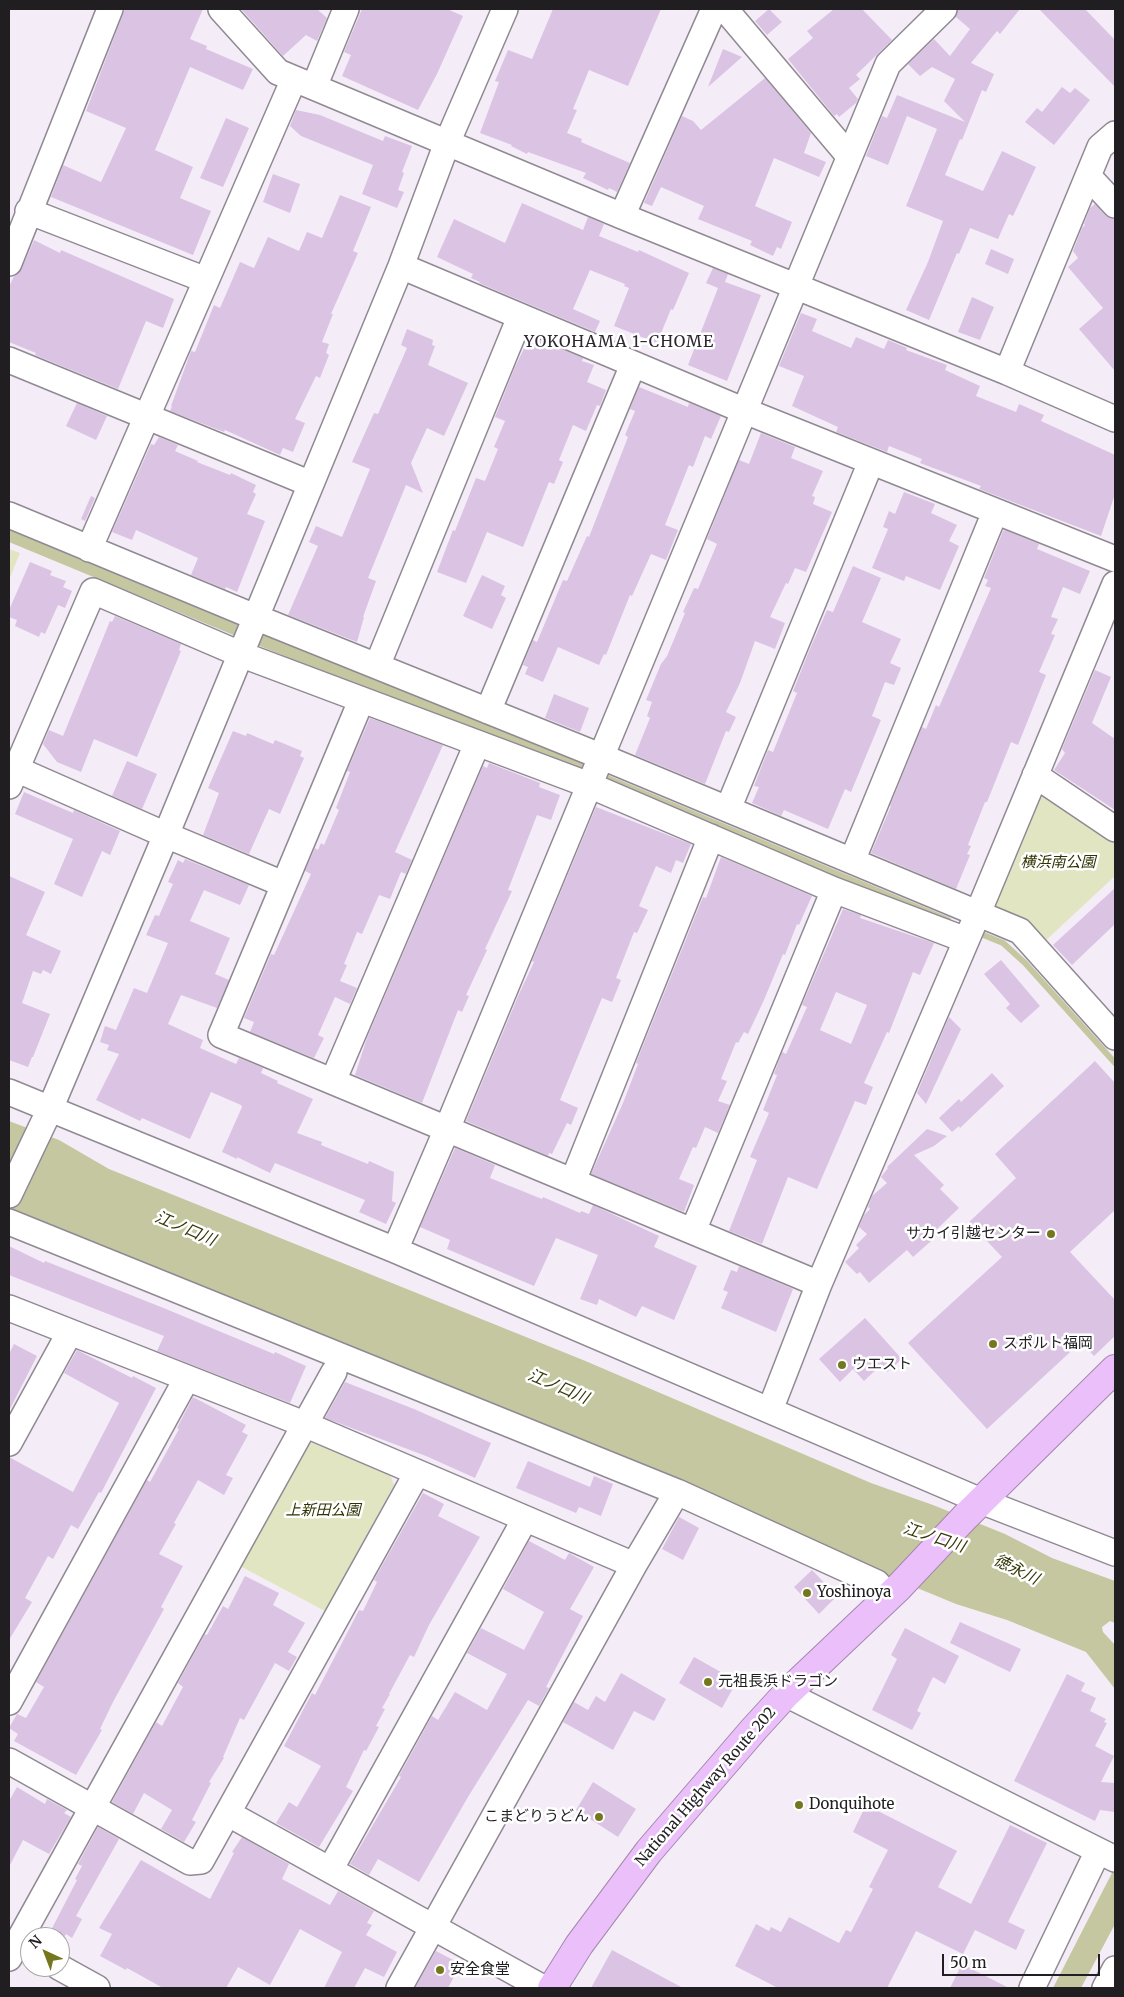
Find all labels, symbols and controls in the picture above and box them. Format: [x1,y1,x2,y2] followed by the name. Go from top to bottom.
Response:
[522,332,716,352] district label: YOKOHAMA 1-CHOME
[1021,854,1095,872] park label: 横浜南公園
[152,1208,218,1250] water label: 江ノ口川
[906,1225,1041,1243] place label: サカイ引越センター
[1045,1228,1057,1240] marker: サカイ引越センター
[1003,1335,1093,1353] place label: スポルト福岡
[987,1338,999,1350] marker: スポルト福岡
[852,1356,912,1374] place label: ウエスト
[836,1359,848,1371] marker: ウエスト
[525,1366,591,1408] water label: 江ノ口川
[286,1502,360,1520] park label: 上新田公園
[901,1519,967,1557] water label: 江ノ口川
[990,1551,1042,1589] water label: 徳永川
[817,1584,891,1602] place label: Yoshinoya
[801,1587,813,1599] marker: Yoshinoya
[718,1673,838,1691] place label: 元祖長浜ドラゴン
[702,1676,714,1688] marker: 元祖長浜ドラゴン
[632,1704,780,1870] street label: National Highway Route 202
[809,1796,894,1814] place label: Donquihote
[793,1799,805,1811] marker: Donquihote
[484,1808,589,1826] place label: こまどりうどん
[593,1811,605,1823] marker: こまどりうどん
[20,1927,70,1977] north arrow
[25,1931,46,1952] text: N
[944,1944,1102,1976] scale bar
[950,1953,987,1972] text: 50 m
[450,1961,510,1979] place label: 安全食堂
[434,1964,446,1976] marker: 安全食堂

